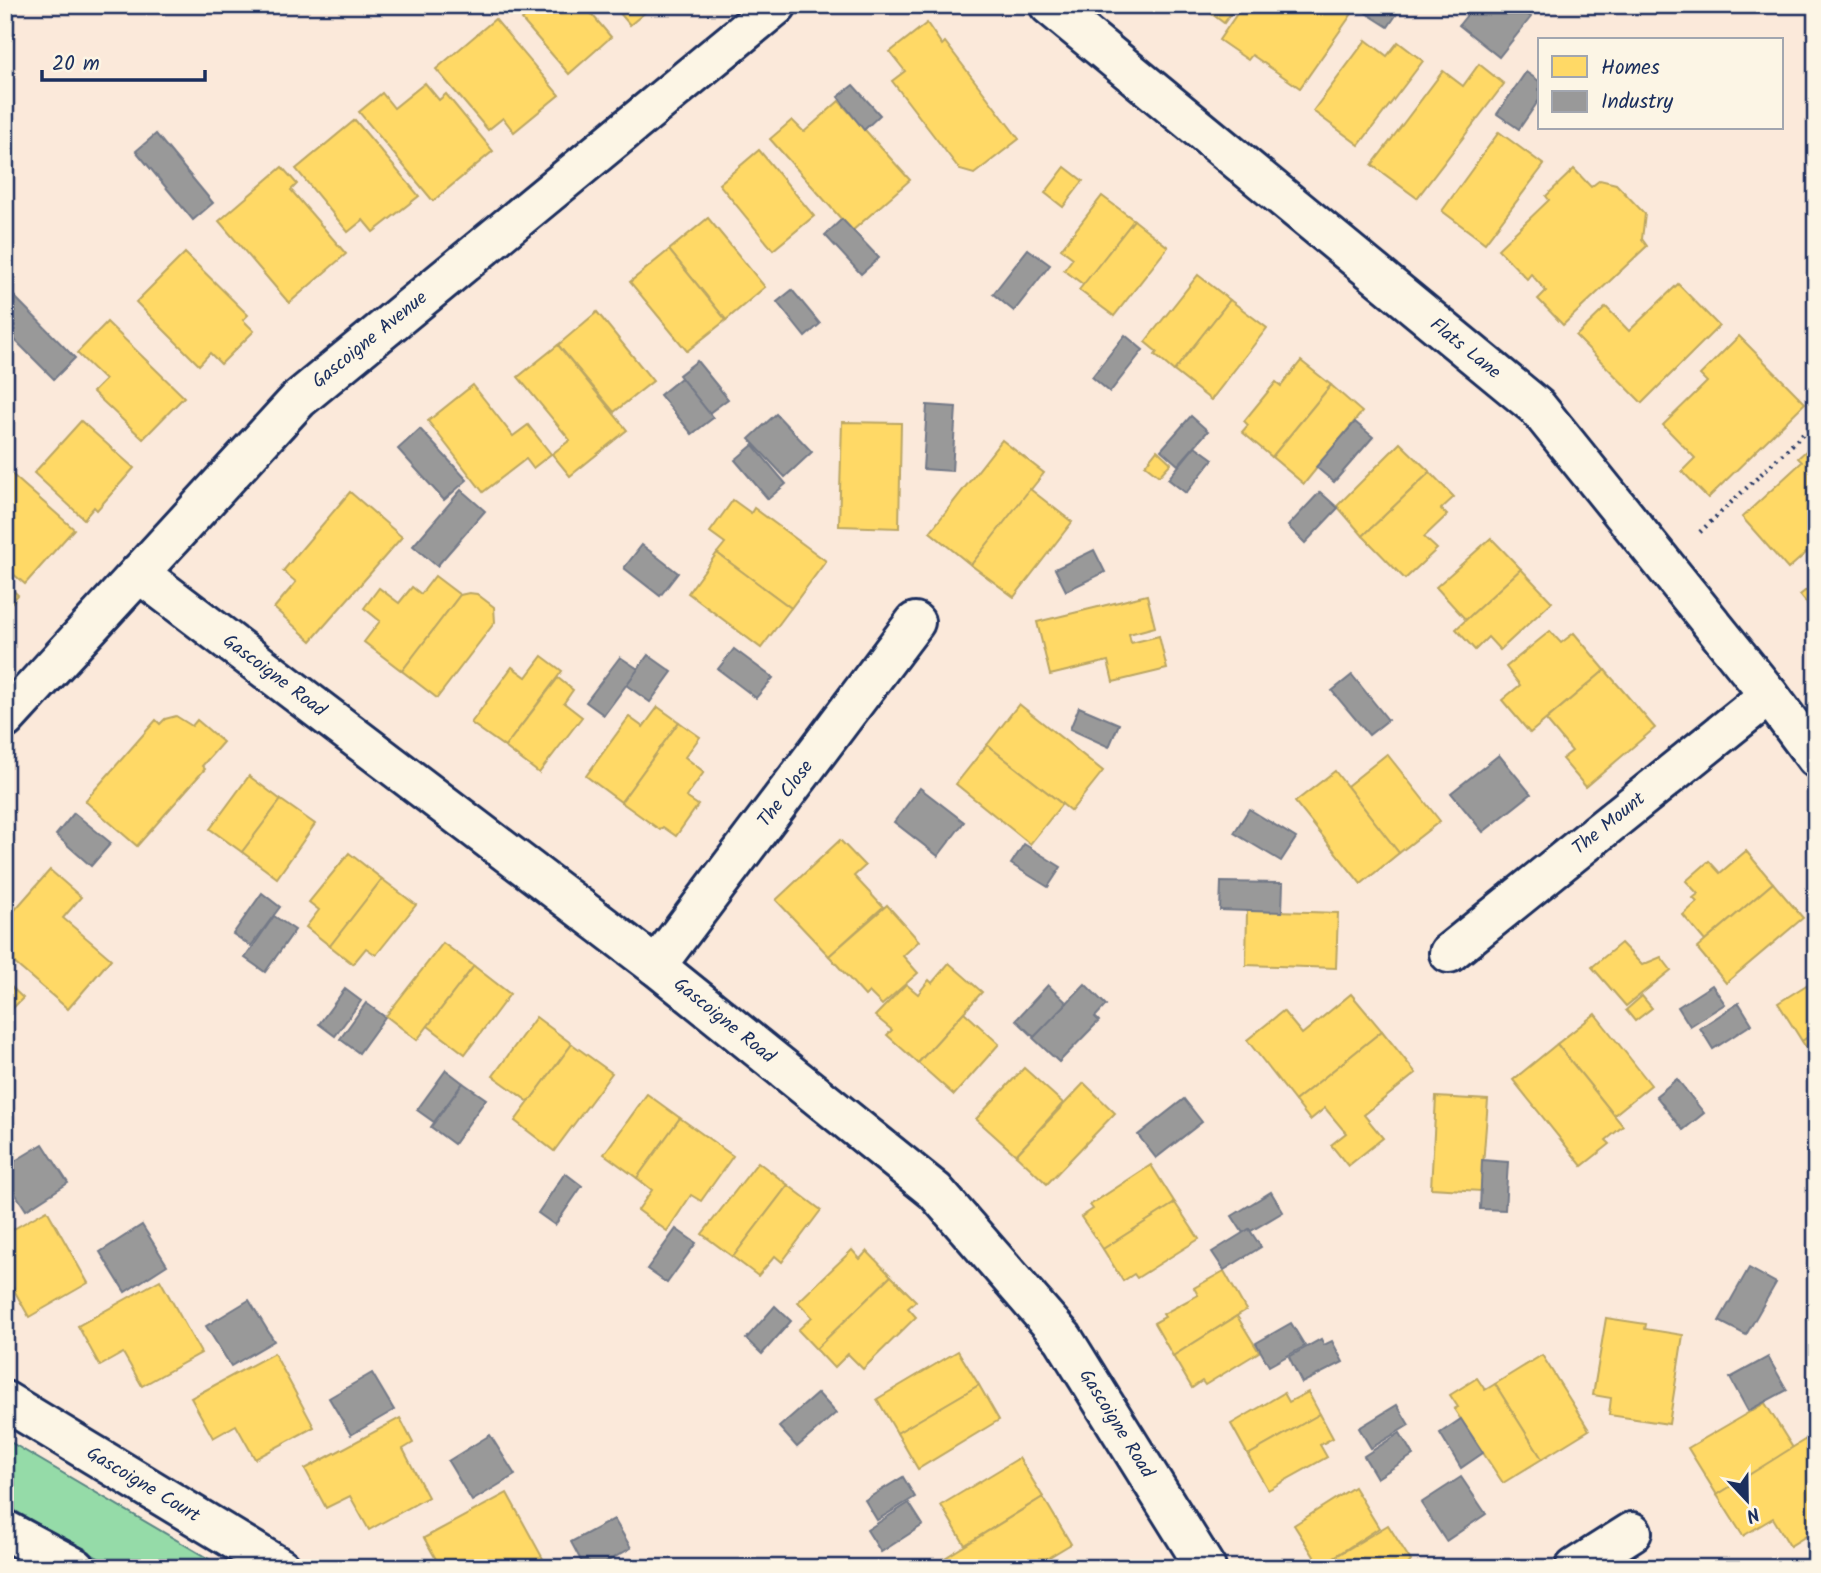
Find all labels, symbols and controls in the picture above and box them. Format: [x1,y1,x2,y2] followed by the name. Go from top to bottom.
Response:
[42,38,205,82] scale bar
[1538,38,1783,130] legend
[52,48,100,81] text: 20 m
[1601,52,1660,85] text: Homes
[1601,86,1673,119] text: Industry
[306,284,435,396] street label: Gascoigne Avenue
[1423,311,1508,388] street label: Flats Lane
[216,627,333,725] street label: Gascoigne Road
[751,754,822,834] street label: The Close
[1566,785,1653,863] street label: The Mount
[667,970,782,1072] street label: Gascoigne Road
[1071,1364,1162,1485] street label: Gascoigne Road
[80,1439,206,1531] street label: Gascoigne Court
[1713,1464,1783,1534] north arrow
[1741,1498,1764,1530] text: N

